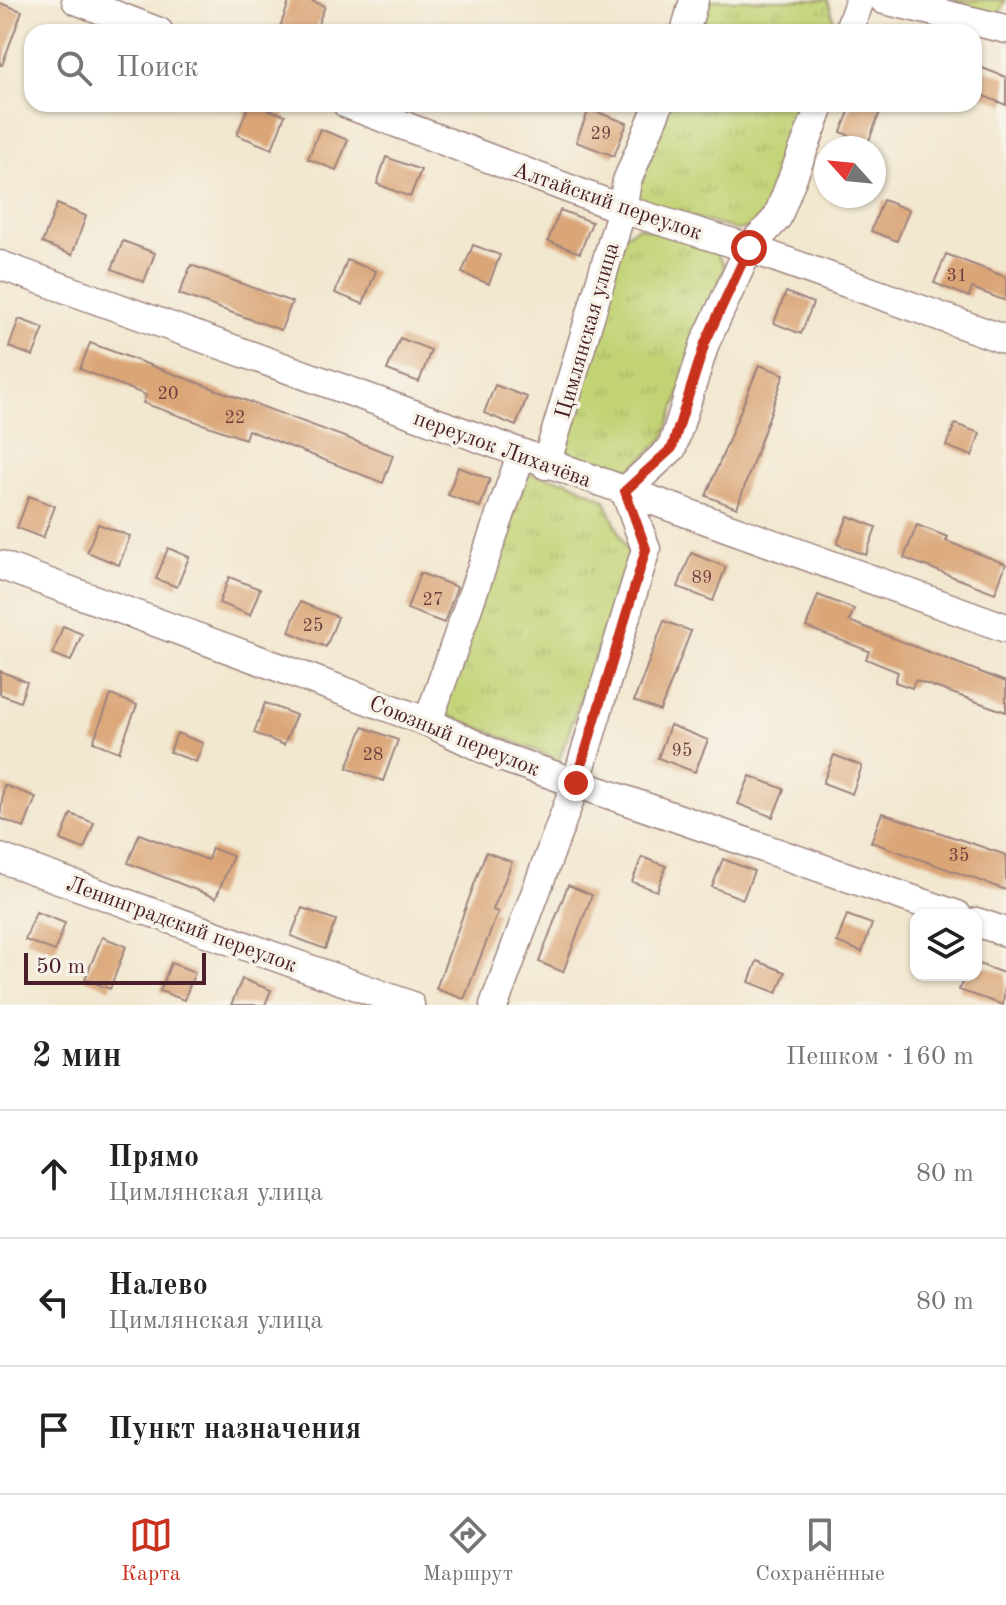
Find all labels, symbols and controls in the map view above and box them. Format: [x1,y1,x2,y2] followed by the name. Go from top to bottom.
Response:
[24,24,982,112] search box
[52,46,96,90] icon: search
[116,53,199,83] text: Поиск
[591,125,611,143] house number: 29
[814,136,886,208] north arrow
[510,159,705,245] street label: Алтайский переулок
[731,230,767,266] route start
[552,240,624,421] street label: Цимлянская улица
[947,267,967,285] house number: 31
[158,385,178,403] house number: 20
[411,408,594,492] street label: переулок Лихачёва
[225,409,245,427] house number: 22
[692,569,712,587] house number: 89
[423,591,443,609] house number: 27
[303,617,323,635] house number: 25
[366,693,543,781] street label: Союзный переулок
[672,742,692,760] house number: 95
[363,746,383,764] house number: 28
[558,765,594,801] route end
[949,847,969,865] house number: 35
[63,873,299,977] street label: Ленинградский переулок
[910,909,982,981] map controls
[910,909,982,981] button: layers
[24,949,206,985] scale bar
[36,956,85,978] text: 50 m
[32,1040,122,1074] text: 2 мин
[786,1044,974,1070] text: Пешком · 160 m
[108,1143,199,1173] text: Прямо
[32,1152,76,1196] icon: ahead
[916,1161,974,1187] text: 80 m
[108,1180,323,1206] text: Цимлянская улица
[108,1271,208,1301] text: Налево
[32,1280,76,1324] icon: left
[916,1289,974,1315] text: 80 m
[108,1308,323,1334] text: Цимлянская улица
[32,1408,76,1452] icon: arrive
[108,1415,361,1445] text: Пункт назначения
[121,1513,181,1588] tab: Карта
[423,1513,513,1588] tab: Маршрут
[755,1513,885,1588] tab: Сохранённые

